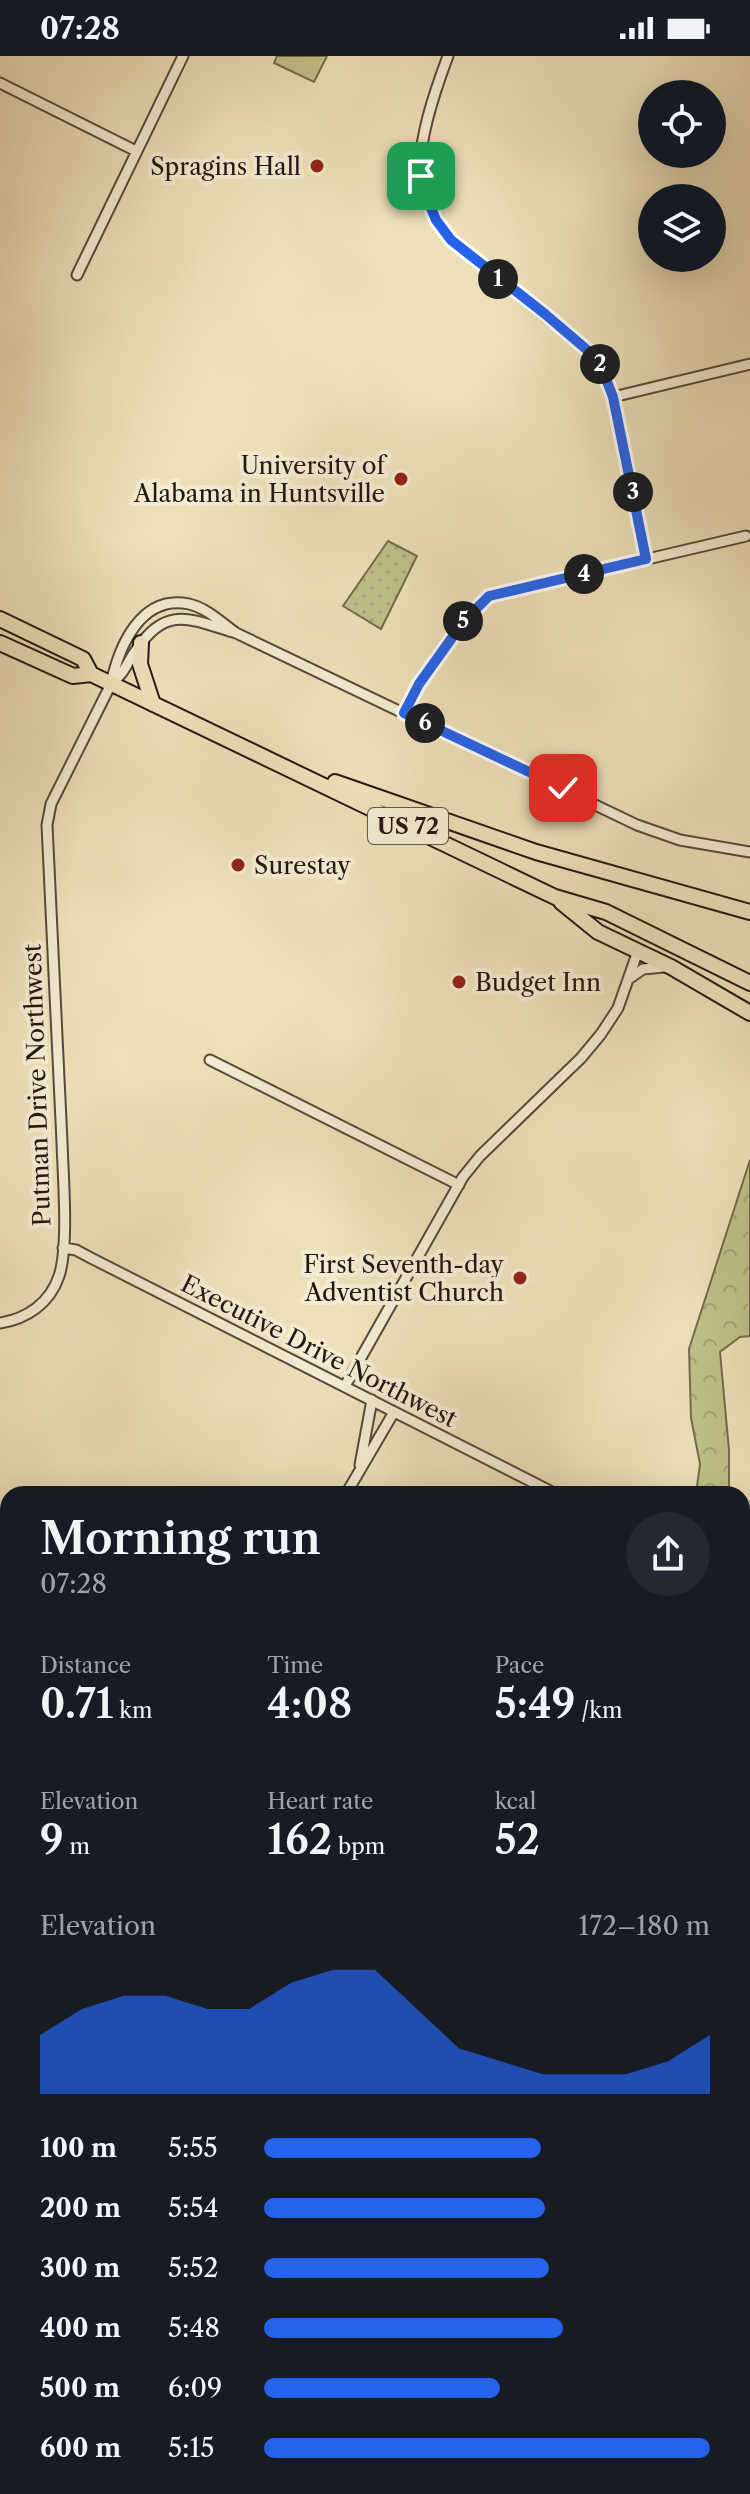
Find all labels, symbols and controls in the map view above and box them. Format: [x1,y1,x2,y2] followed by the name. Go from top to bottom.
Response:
[40,10,120,47] text: 07:28
[638,80,726,272] map controls
[638,80,726,168] button: locate
[387,142,455,210] pin
[150,152,301,181] place label: Spragins Hall
[399,154,443,198] icon: arrive
[308,157,326,175] marker: Spragins Hall
[638,184,726,272] button: layers
[478,259,518,299] pin: 1
[493,265,503,292] text: 1
[580,344,620,384] pin: 2
[594,350,607,377] text: 2
[133,451,387,508] place label: University of Alabama in Huntsville
[392,470,410,488] marker: University of Alabama in Huntsville
[613,472,653,512] pin: 3
[627,478,639,505] text: 3
[564,554,604,594] pin: 4
[577,560,591,587] text: 4
[443,601,483,641] pin: 5
[457,607,469,634] text: 5
[405,703,445,743] pin: 6
[418,709,432,736] text: 6
[529,754,597,822] pin
[541,766,585,810] icon: check
[368,808,448,844] road number: US 72
[254,851,351,880] place label: Surestay
[229,856,247,874] marker: Surestay
[18,943,56,1227] street label: Putman Drive Northwest
[475,968,601,997] place label: Budget Inn
[450,973,468,991] marker: Budget Inn
[303,1250,505,1307] place label: First Seventh-day Adventist Church
[176,1269,462,1434] street label: Executive Drive Northwest
[511,1269,529,1287] marker: First Seventh-day Adventist Church
[40,1511,321,1565] text: Morning run
[626,1512,710,1596] button: share
[40,1568,107,1600] text: 07:28
[40,1652,131,1679] text: Distance
[267,1652,323,1679] text: Time
[495,1652,544,1679] text: Pace
[40,1679,113,1728] text: 0.71
[267,1679,352,1728] text: 4:08
[495,1679,576,1728] text: 5:49
[113,1697,152,1724] text: km
[576,1697,623,1724] text: /km
[40,1788,138,1815] text: Elevation
[267,1788,373,1815] text: Heart rate
[495,1788,536,1815] text: kcal
[40,1815,64,1864] text: 9
[267,1815,332,1864] text: 162
[495,1815,540,1864] text: 52
[64,1833,90,1860] text: m
[332,1833,385,1860] text: bpm
[40,1910,156,1942] text: Elevation
[578,1910,710,1942] text: 172–180 m
[40,2132,117,2164] text: 100 m
[168,2132,218,2164] text: 5:55
[40,2192,121,2224] text: 200 m
[168,2192,219,2224] text: 5:54
[40,2252,120,2284] text: 300 m
[168,2252,218,2284] text: 5:52
[40,2312,121,2344] text: 400 m
[168,2312,220,2344] text: 5:48
[40,2372,120,2404] text: 500 m
[168,2372,222,2404] text: 6:09
[40,2432,121,2464] text: 600 m
[168,2432,214,2464] text: 5:15

